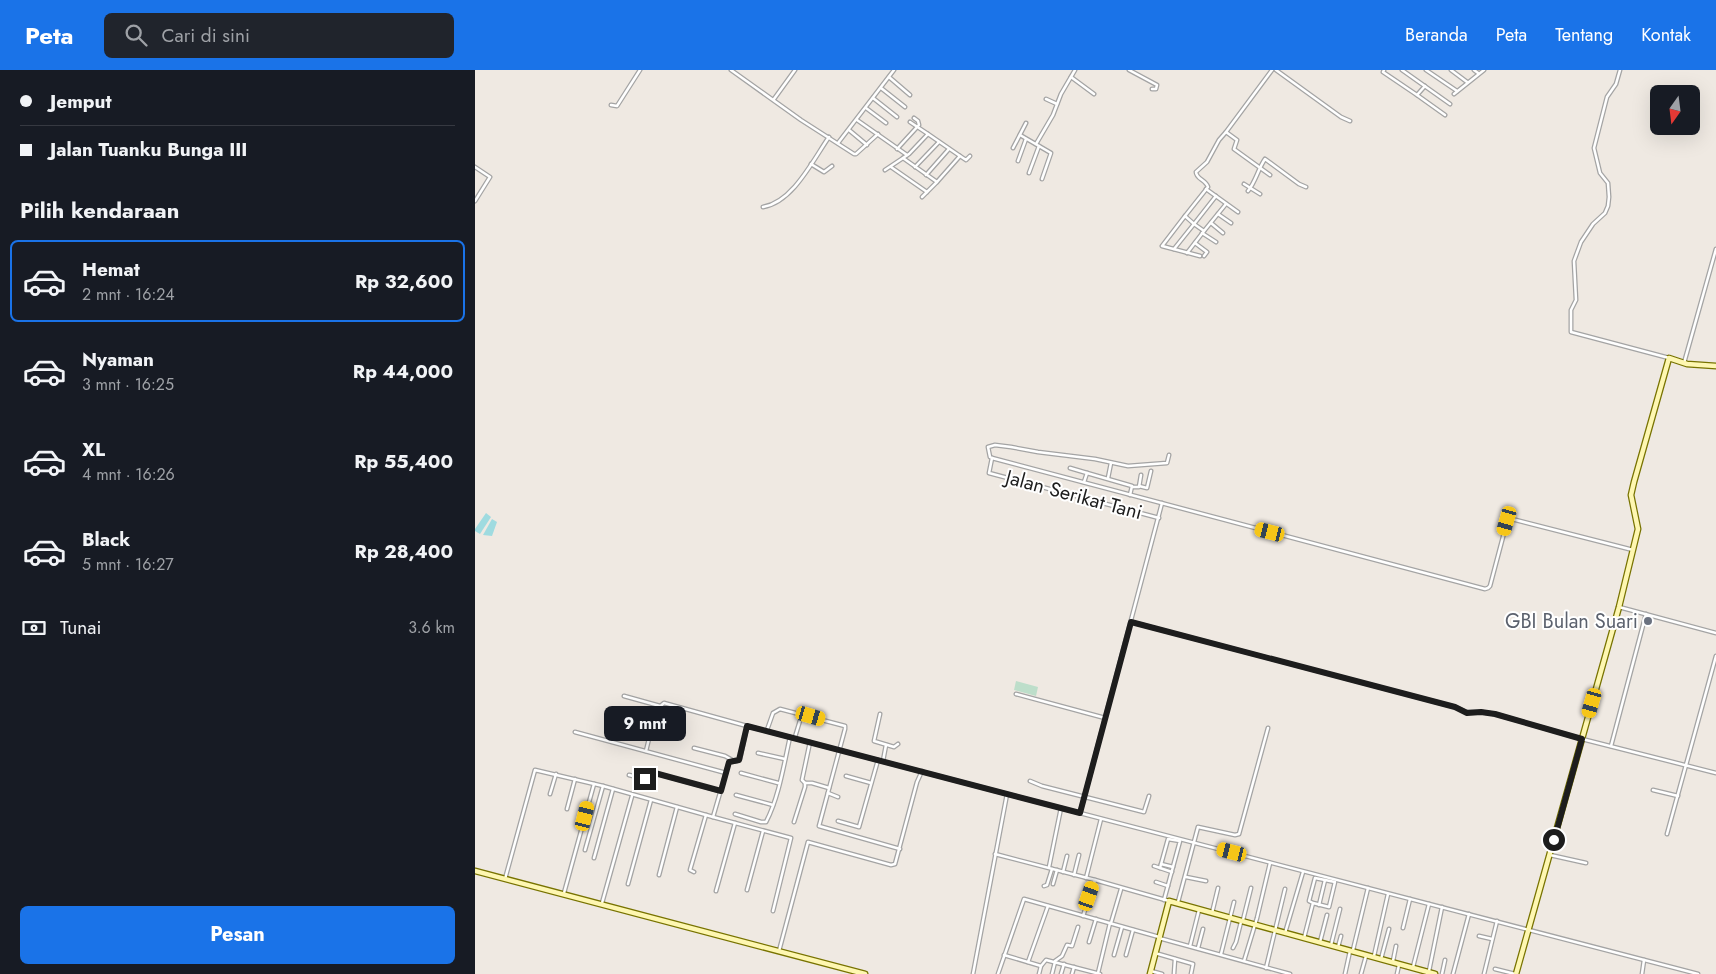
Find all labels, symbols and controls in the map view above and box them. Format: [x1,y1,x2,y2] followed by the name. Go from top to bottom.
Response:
[104,13,454,58] search box
[25,18,74,53] text: Peta
[122,21,150,49] icon: search
[162,22,250,49] text: Cari di sini
[1405,22,1468,48] text: Beranda
[1496,22,1527,48] text: Peta
[1555,22,1613,48] text: Tentang
[1641,22,1691,48] text: Kontak
[1650,85,1700,135] north arrow
[1650,85,1700,135] map controls
[50,88,111,115] text: Jemput
[50,136,247,163] text: Jalan Tuanku Bunga III
[20,194,179,226] text: Pilih kendaraan
[82,256,140,283] text: Hemat
[22,259,67,304] icon: car
[355,268,453,295] text: Rp 32,600
[82,283,175,306] text: 2 mnt · 16:24
[82,346,154,373] text: Nyaman
[22,349,67,394] icon: car
[353,358,453,385] text: Rp 44,000
[82,373,174,396] text: 3 mnt · 16:25
[82,436,105,463] text: XL
[22,439,67,484] icon: car
[354,448,453,475] text: Rp 55,400
[1000,462,1146,527] street label: Jalan Serikat Tani
[82,463,175,486] text: 4 mnt · 16:26
[1495,505,1518,537] car
[1253,521,1286,543] car
[82,526,130,553] text: Black
[22,529,67,574] icon: car
[355,538,453,565] text: Rp 28,400
[82,553,174,576] text: 5 mnt · 16:27
[1505,607,1638,636] place label: GBI Bulan Suari
[20,614,48,642] icon: cash
[60,614,101,641] text: Tunai
[1642,615,1654,627] marker: GBI Bulan Suari
[408,616,455,639] text: 3.6 km
[1580,687,1603,719] car
[794,705,827,727] car
[604,706,686,742] callout: 9 mnt
[624,712,666,735] text: 9 mnt
[634,768,656,790] route end
[574,800,595,832] car
[1543,829,1565,851] route start
[1215,841,1248,863] car
[1077,879,1100,913] car
[20,906,455,964] button: Pesan

